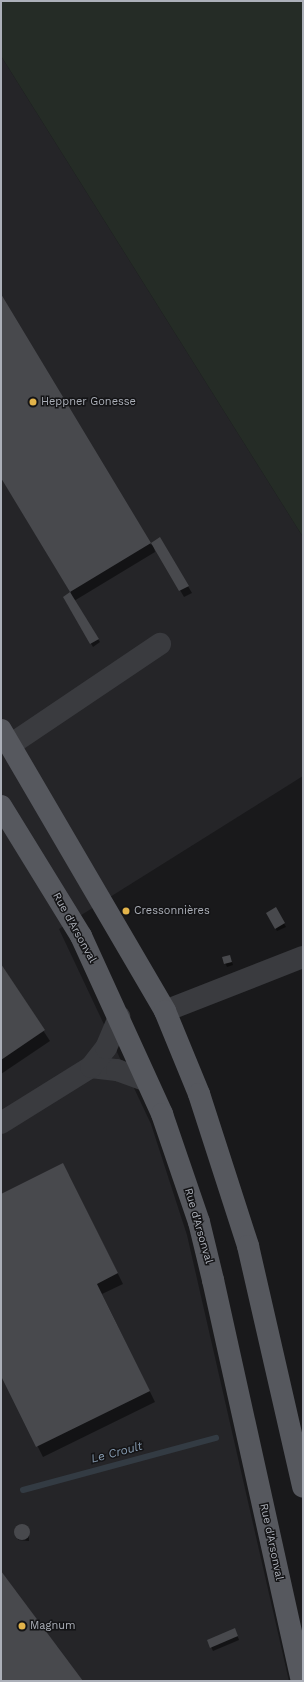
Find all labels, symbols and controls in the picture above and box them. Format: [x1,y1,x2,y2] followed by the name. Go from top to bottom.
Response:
[41,395,136,409] place label: Heppner Gonesse
[28,397,38,407] marker: Heppner Gonesse
[49,891,99,965] street label: Rue d'Arsonval
[134,904,210,918] place label: Cressonnières
[121,906,131,916] marker: Cressonnières
[181,1187,215,1265] street label: Rue d'Arsonval
[90,1439,144,1467] water label: Le Croult
[256,1502,286,1582] street label: Rue d'Arsonval
[30,1619,75,1633] place label: Magnum
[17,1621,27,1631] marker: Magnum

